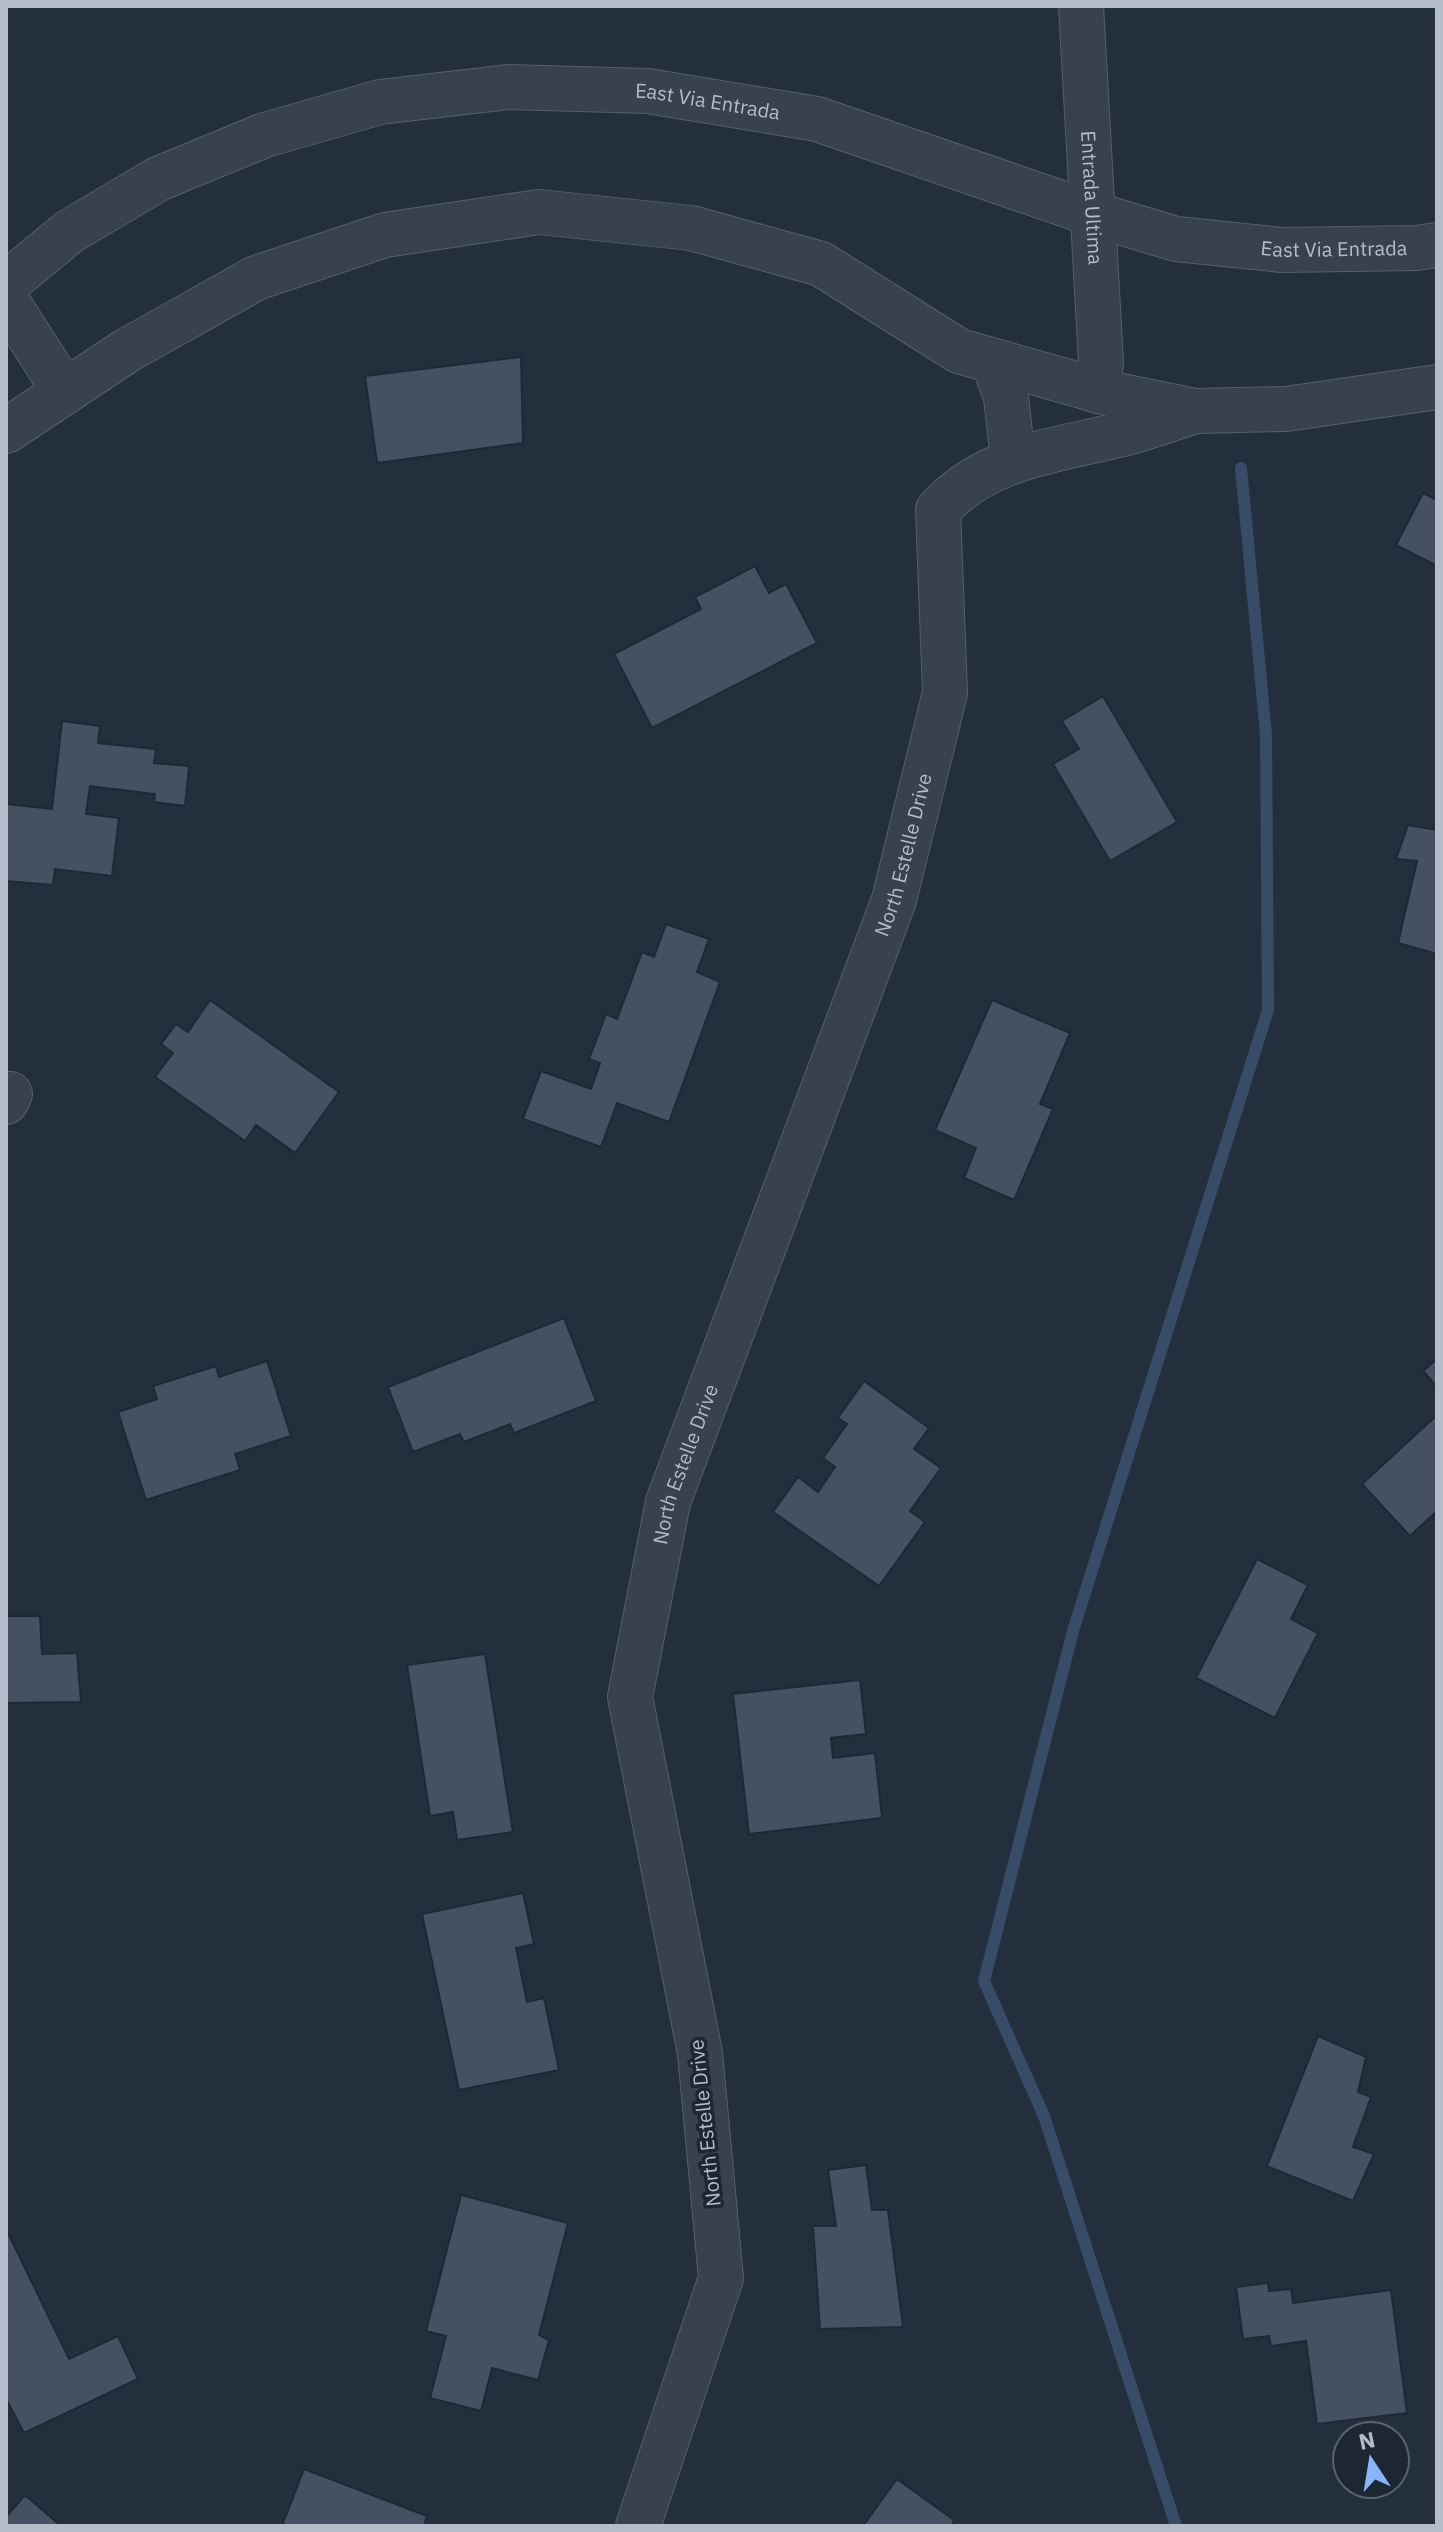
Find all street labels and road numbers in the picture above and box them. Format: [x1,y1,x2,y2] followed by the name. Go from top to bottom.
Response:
[635,77,783,126] street label: East Via Entrada
[1075,130,1110,266] street label: Entrada Ultima
[1259,234,1408,263] street label: East Via Entrada
[868,770,938,940] street label: North Estelle Drive
[646,1380,724,1547] street label: North Estelle Drive
[682,2038,727,2208] street label: North Estelle Drive

